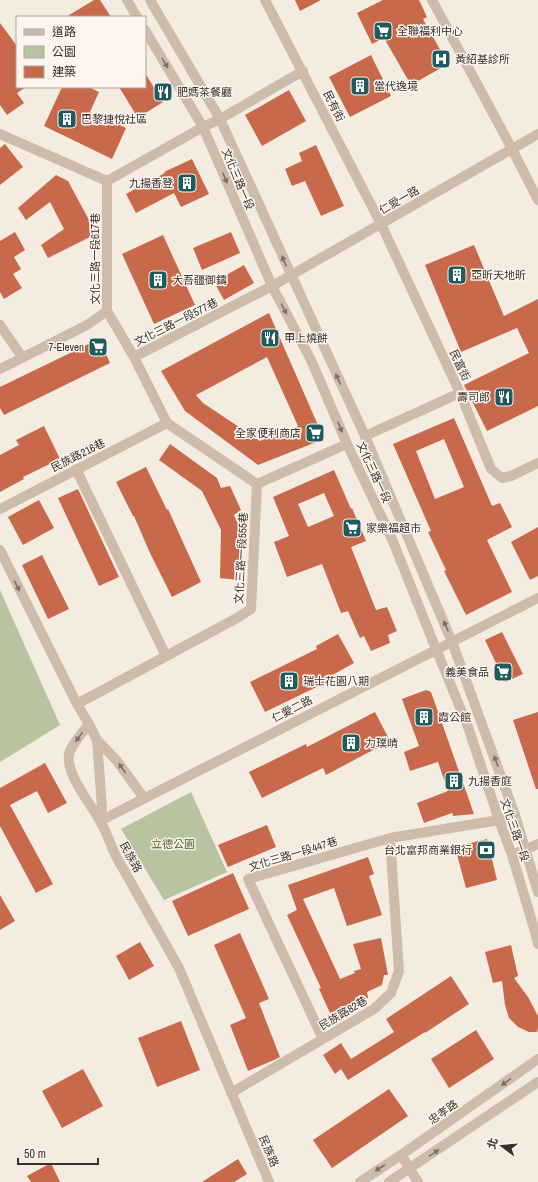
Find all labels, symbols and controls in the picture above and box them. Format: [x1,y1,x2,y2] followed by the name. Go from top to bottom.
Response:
[16,16,146,88] legend
[372,20,394,42] supermarket icon: 全聯福利中心
[52,24,76,40] text: 道路
[397,24,463,38] place label: 全聯福利中心
[52,44,76,60] text: 公園
[430,48,452,70] hospital icon: 黃紹基診所
[455,52,510,66] place label: 黃紹基診所
[161,58,169,68] one-way arrow
[52,64,76,80] text: 建築
[349,75,371,97] building icon: 當代逸境
[374,79,418,93] place label: 當代逸境
[152,81,174,103] restaurant icon: 肥媽茶餐廳
[177,85,232,99] place label: 肥媽茶餐廳
[320,88,348,124] street label: 民有街
[56,108,78,130] building icon: 巴黎捷悅社區
[81,112,147,126] place label: 巴黎捷悅社區
[219,146,257,212] street label: 文化三路一段
[176,172,198,194] building icon: 九揚香登
[222,173,228,184] one-way arrow
[129,176,173,190] place label: 九揚香登
[376,183,422,217] street label: 仁愛一路
[88,213,102,305] street label: 文化三路一段617巷
[281,255,287,266] one-way arrow
[446,264,468,286] building icon: 亞昕天地昕
[471,268,526,282] place label: 亞昕天地昕
[147,269,169,291] building icon: 大吾疆御鑄
[172,273,227,287] place label: 大吾疆御鑄
[132,295,220,349] street label: 文化三路一段577巷
[281,303,287,315] one-way arrow
[259,327,281,349] restaurant icon: 甲上燒餅
[284,331,328,345] place label: 甲上燒餅
[87,336,109,358] supermarket icon: 7-Eleven
[48,340,84,354] place label: 7-Eleven
[447,347,473,383] street label: 民富街
[335,373,341,384] one-way arrow
[493,386,515,408] restaurant icon: 壽司郎
[457,390,490,404] place label: 壽司郎
[337,421,343,433] one-way arrow
[304,422,326,444] supermarket icon: 全家便利商店
[235,426,301,440] place label: 全家便利商店
[49,435,107,475] street label: 民族路216巷
[354,439,394,505] street label: 文化三路一段
[232,512,250,604] street label: 文化三路一段555巷
[341,517,363,539] supermarket icon: 家樂福超市
[366,521,421,535] place label: 家樂福超市
[14,580,20,591] one-way arrow
[442,620,448,632] one-way arrow
[492,661,514,683] supermarket icon: 義美食品
[445,665,489,679] place label: 義美食品
[278,670,300,692] building icon: 瑞士花園八期
[303,674,369,688] place label: 瑞士花園八期
[269,693,315,725] street label: 仁愛二路
[413,706,435,728] building icon: 霞公館
[438,710,471,724] place label: 霞公館
[75,731,83,742] one-way arrow
[340,732,362,754] building icon: 力璞晴
[365,736,398,750] place label: 力璞晴
[492,755,498,767] one-way arrow
[118,763,126,773] one-way arrow
[443,770,465,792] building icon: 九揚香庭
[468,774,512,788] place label: 九揚香庭
[498,797,532,863] street label: 文化三路一段
[247,834,339,874] street label: 文化三路一段447巷
[151,837,195,851] park label: 立德公園
[117,839,145,875] street label: 民族路
[475,839,497,861] bank icon: 台北富邦商業銀行
[384,843,472,857] place label: 台北富邦商業銀行
[316,993,370,1033] street label: 民族路82巷
[501,1078,512,1086] one-way arrow
[425,1097,461,1127] street label: 忠孝路
[482,1126,522,1166] north arrow
[256,1133,282,1169] street label: 民族路
[484,1136,501,1150] text: 北
[18,1140,98,1166] scale bar
[24,1146,46,1162] text: 50 m
[429,1149,439,1157] one-way arrow
[374,1165,386,1172] one-way arrow

